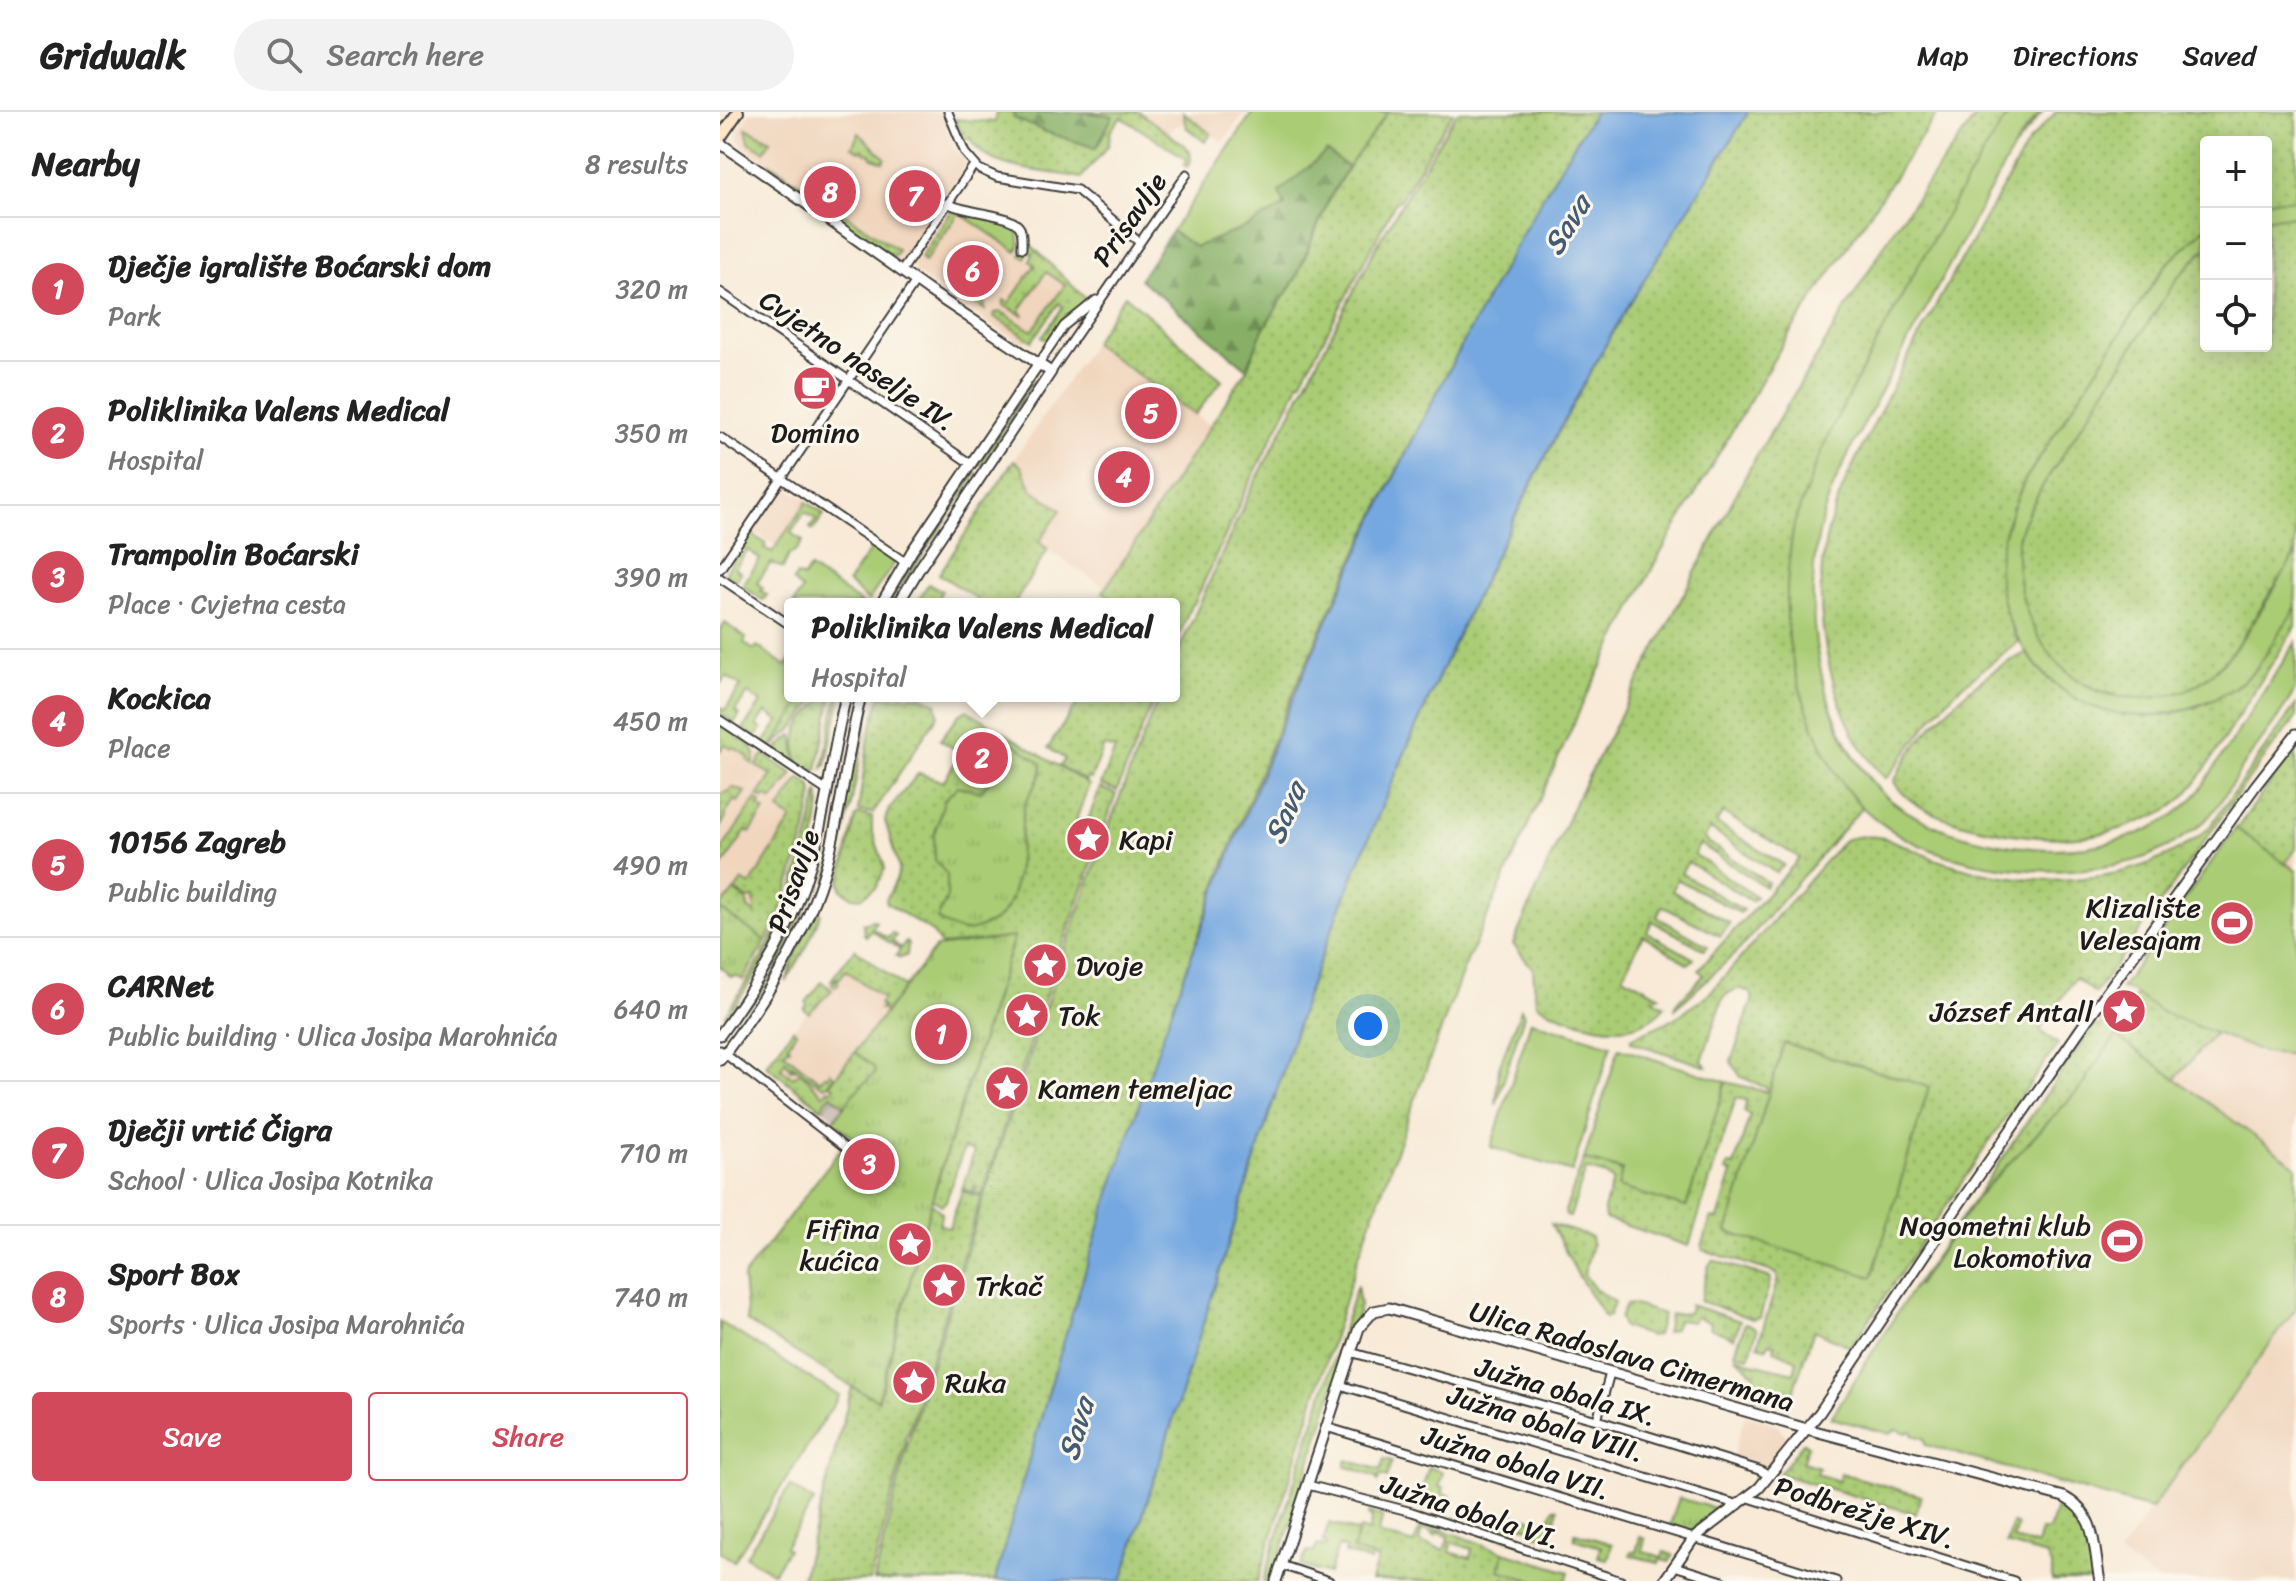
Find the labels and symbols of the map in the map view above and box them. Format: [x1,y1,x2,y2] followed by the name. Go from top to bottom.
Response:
[804,162,856,222] pin: 8
[1079,162,1180,277] street label: Prisavlje
[889,166,941,226] pin: 7
[1528,181,1608,266] water label: Sava
[947,241,999,301] pin: 6
[749,276,966,445] street label: Cvjetno naselje IV.
[791,364,839,412] cafe icon: Domino
[1125,383,1177,443] pin: 5
[770,408,860,457] place label: Domino
[1098,447,1150,507] pin: 4
[956,728,1008,788] pin: 2
[1248,770,1324,853] water label: Sava
[1064,815,1112,863] place icon: Kapi
[1119,815,1174,864] place label: Kapi
[753,823,834,940] street label: Prisavlje
[2079,883,2201,964] place label: Klizalište Velesajam
[2208,899,2256,947] sports icon: Klizalište Velesajam
[1021,941,1069,989] place icon: Dvoje
[1076,941,1143,990] place label: Dvoje
[1929,987,2094,1036] place label: József Antall
[2100,987,2148,1035] place icon: József Antall
[1003,991,1051,1039] place icon: Tok
[1058,991,1100,1040] place label: Tok
[915,1004,967,1064] pin: 1
[1348,1006,1388,1046] your location
[983,1064,1031,1112] place icon: Kamen temeljac
[1038,1064,1232,1113] place label: Kamen temeljac
[843,1134,895,1194] pin: 3
[1899,1201,2092,1282] place label: Nogometni klub Lokomotiva
[799,1204,880,1285] place label: Fifina kućica
[2098,1217,2146,1265] sports icon: Nogometni klub Lokomotiva
[886,1220,934,1268] place icon: Fifina kućica
[920,1261,968,1309] place icon: Trkač
[975,1261,1044,1310] place label: Trkač
[1464,1287,1800,1426] street label: Ulica Radoslava Cimermana
[1469,1342,1662,1441] street label: Južna obala IX.
[890,1358,938,1406] place icon: Ruka
[945,1358,1007,1407] place label: Ruka
[1440,1370,1650,1477] street label: Južna obala VIII.
[1041,1388,1112,1467] water label: Sava
[1415,1410,1616,1514] street label: Južna obala VII.
[1374,1459,1567,1564] street label: Južna obala VI.
[1768,1462,1962,1563] street label: Podbrežje XIV.

